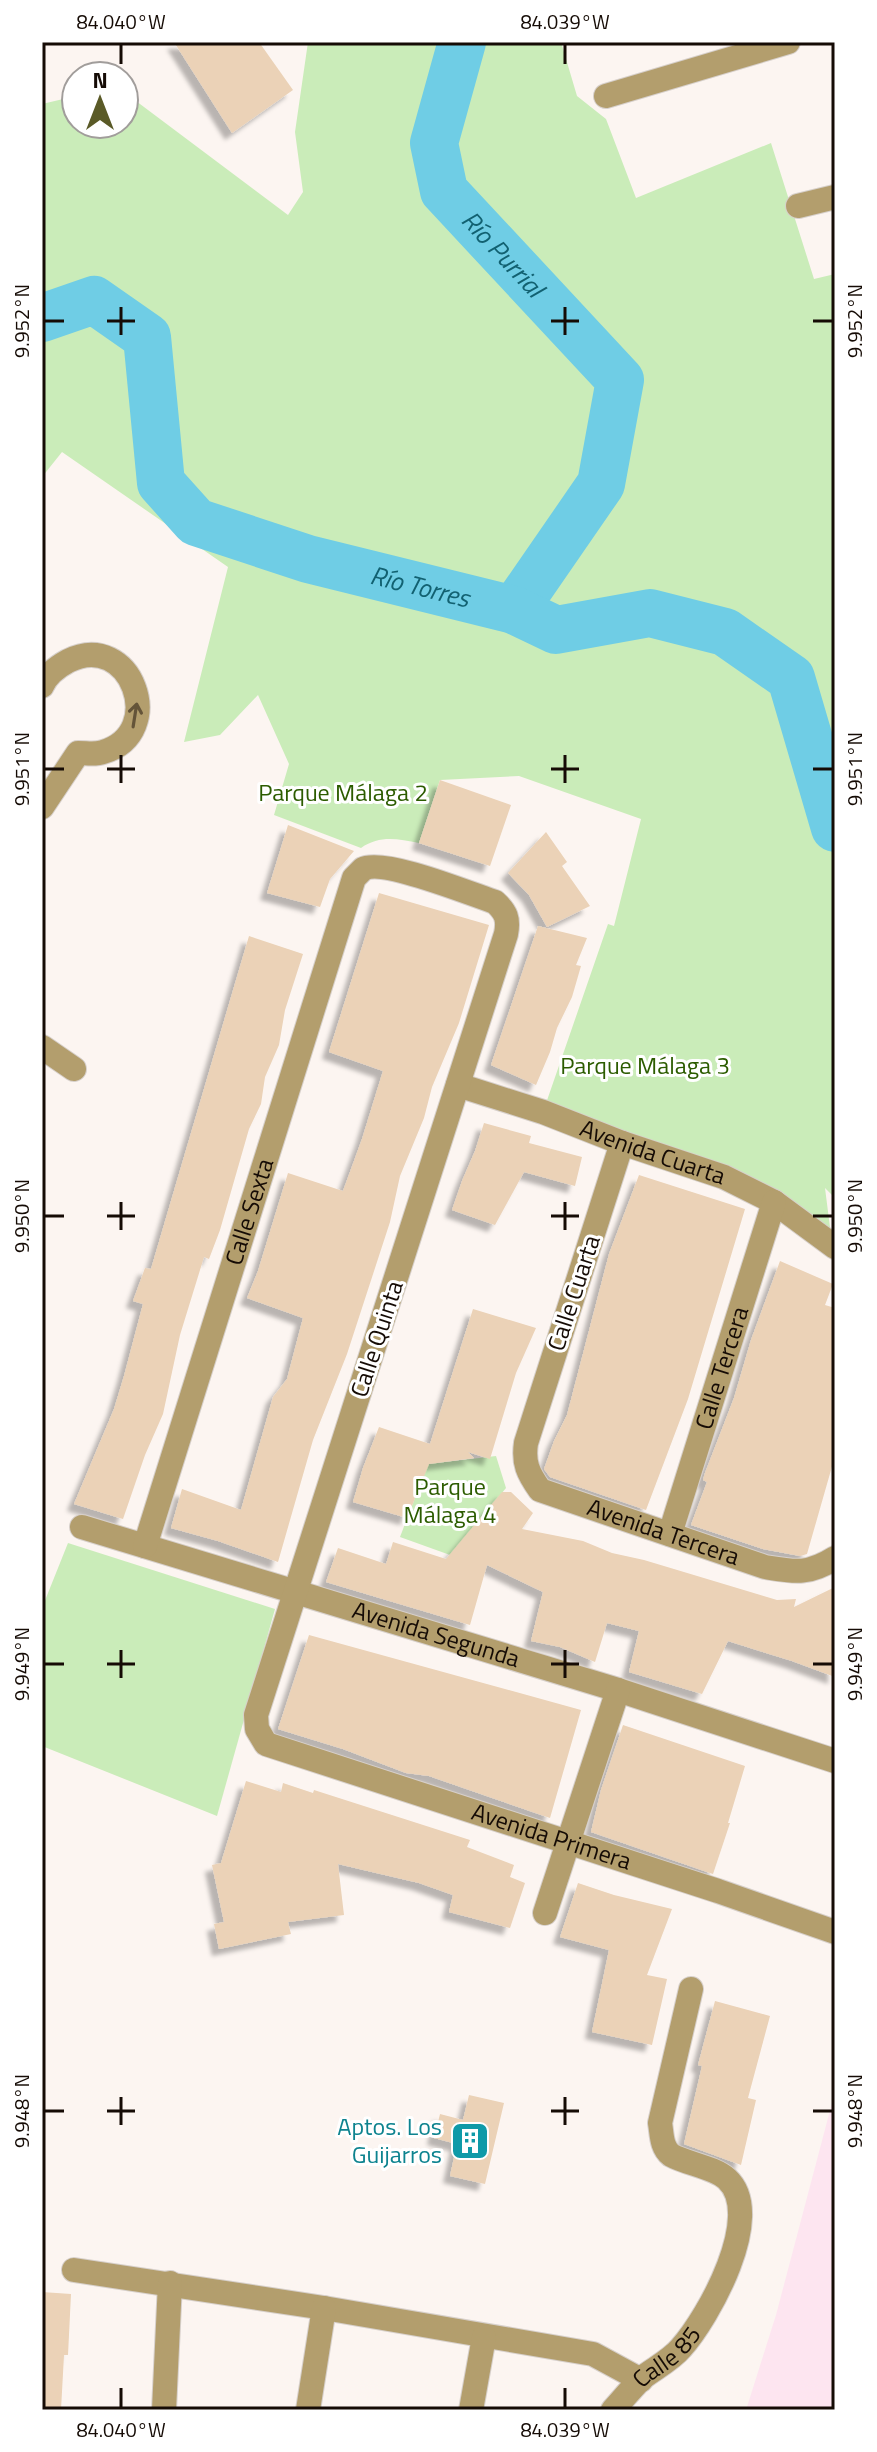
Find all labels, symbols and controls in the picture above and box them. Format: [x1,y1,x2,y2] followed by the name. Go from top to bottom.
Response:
[76,6,166,37] text: 84.040°W
[520,6,610,37] text: 84.039°W
[60,60,140,140] north arrow
[92,63,108,97] text: N
[453,202,556,308] water label: Río Purrial
[6,284,37,358] text: 9.952°N
[839,284,870,358] text: 9.952°N
[366,555,476,618] water label: Río Torres
[128,703,143,728] one-way arrow
[6,732,37,806] text: 9.951°N
[839,732,870,806] text: 9.951°N
[258,774,428,810] park label: Parque Málaga 2
[560,1047,730,1083] park label: Parque Málaga 3
[575,1109,730,1193] street label: Avenida Cuarta
[215,1154,282,1270] street label: Calle Sexta
[6,1179,37,1253] text: 9.950°N
[839,1179,870,1253] text: 9.950°N
[537,1230,609,1355] street label: Calle Cuarta
[340,1276,412,1402] street label: Calle Quinta
[685,1302,757,1434] street label: Calle Tercera
[404,1468,496,1532] park label: Parque Málaga 4
[583,1489,745,1574] street label: Avenida Tercera
[348,1591,524,1676] street label: Avenida Segunda
[6,1627,37,1701] text: 9.949°N
[839,1627,870,1701] text: 9.949°N
[467,1793,636,1879] street label: Avenida Primera
[6,2074,37,2148] text: 9.948°N
[839,2074,870,2148] text: 9.948°N
[337,2108,442,2172] place label: Aptos. Los Guijarros
[449,2120,491,2162] building icon: Aptos. Los Guijarros
[623,2318,709,2395] street label: Calle 85
[76,2414,166,2445] text: 84.040°W
[520,2414,610,2445] text: 84.039°W

